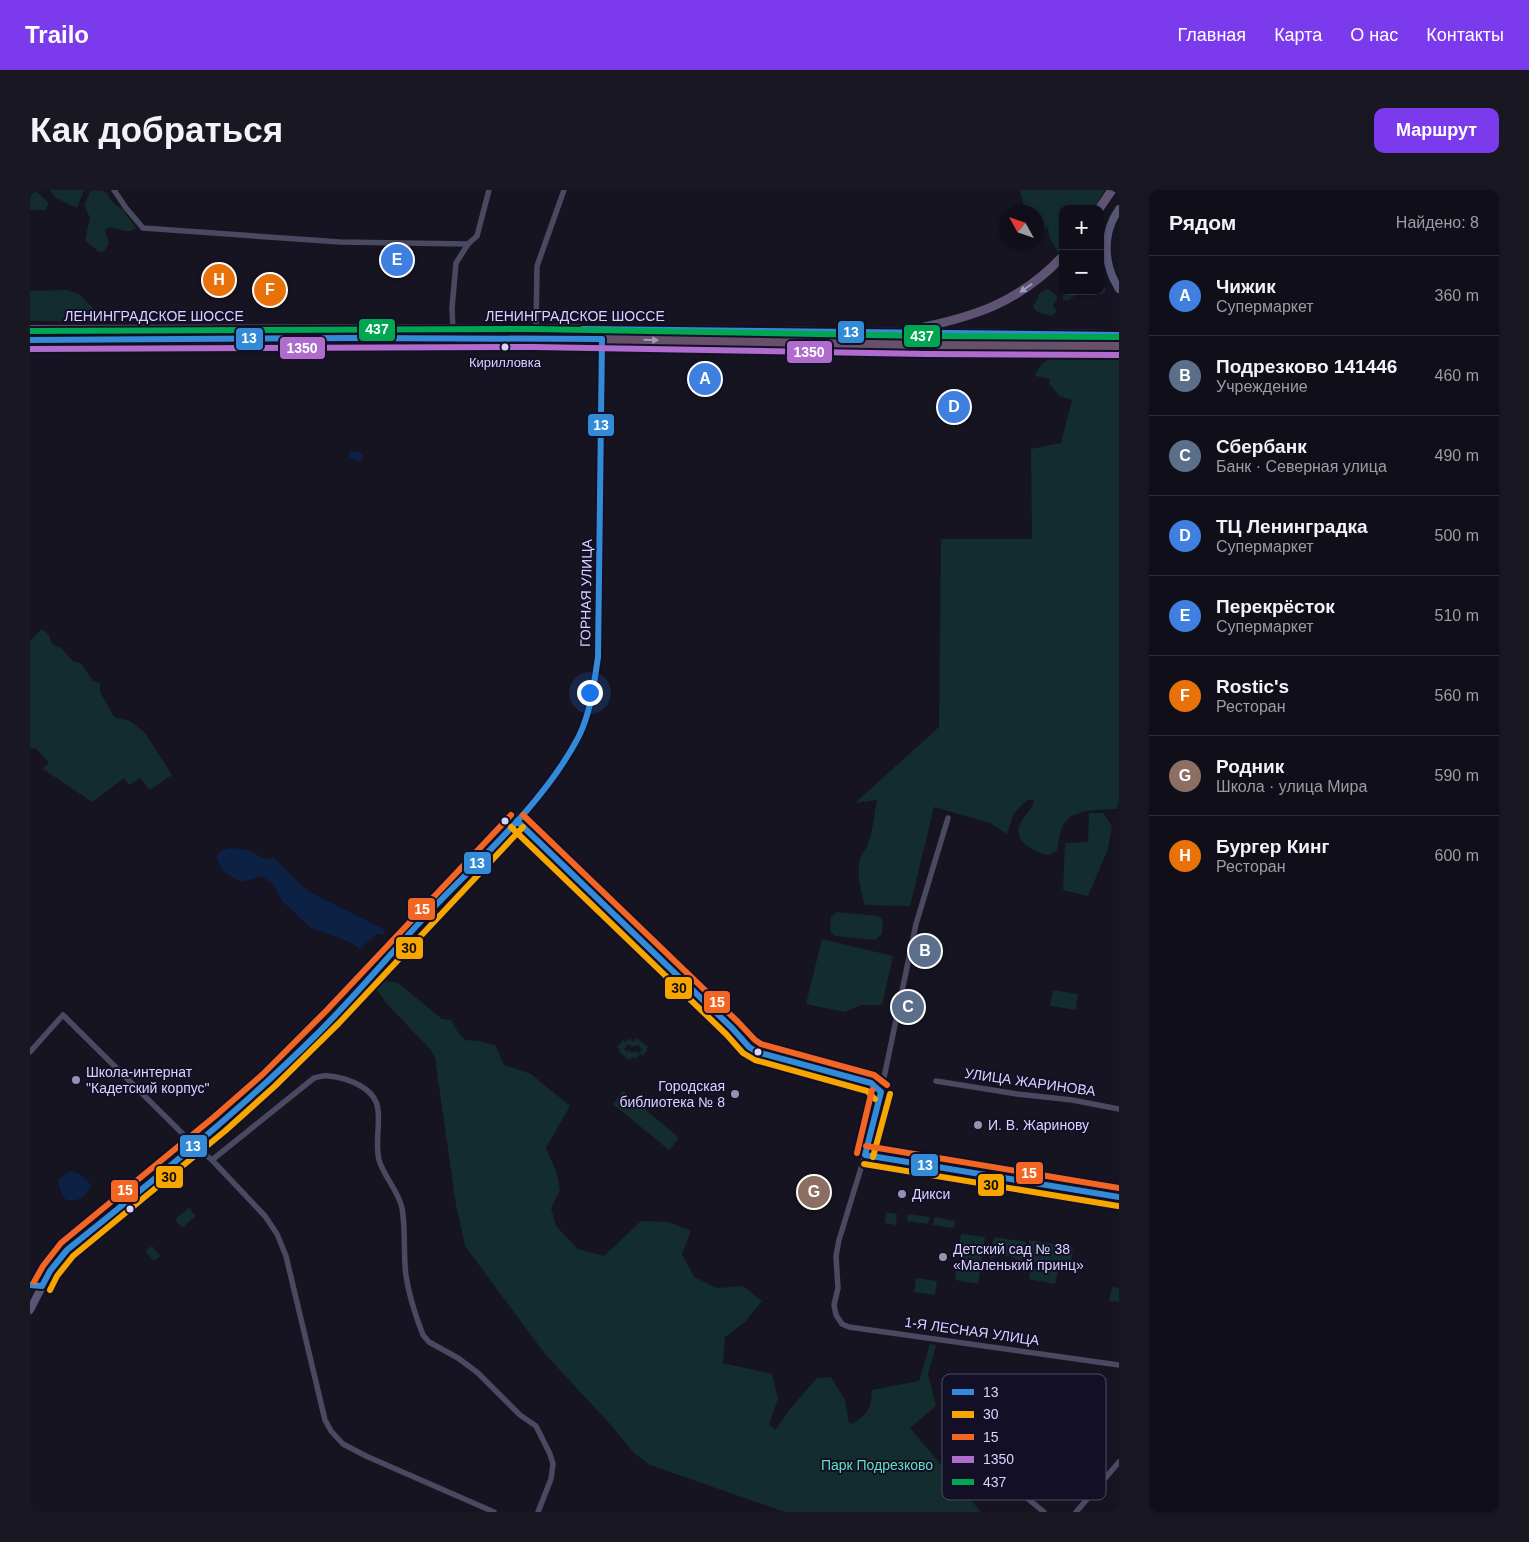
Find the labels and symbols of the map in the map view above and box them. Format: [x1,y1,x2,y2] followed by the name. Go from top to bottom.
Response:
[999,205,1044,250] north arrow
[381,241,413,279] pin: E
[203,261,235,299] pin: H
[254,271,286,309] pin: F
[1020,283,1033,293] one-way arrow
[64,308,244,324] street label: ЛЕНИНГРАДСКОЕ ШОССЕ
[485,308,665,324] street label: ЛЕНИНГРАДСКОЕ ШОССЕ
[358,318,396,342] line badge: 437
[837,320,865,344] line badge: 13
[365,321,389,337] text: 437
[843,324,859,340] text: 13
[903,324,941,348] line badge: 437
[235,327,264,351] line badge: 13
[910,328,934,344] text: 437
[241,330,257,346] text: 13
[279,336,326,360] line badge: 1350
[643,336,659,344] one-way arrow
[286,340,318,356] text: 1350
[786,340,833,364] line badge: 1350
[500,342,510,352] marker: Кирилловка
[793,344,825,360] text: 1350
[469,355,542,370] place label: Кирилловка
[689,360,721,398] pin: A
[938,388,970,426] pin: D
[587,413,615,437] line badge: 13
[593,417,609,433] text: 13
[577,538,595,647] street label: ГОРНАЯ УЛИЦА
[577,680,603,706] your location
[500,816,510,826] unlabelled marker
[463,851,492,875] line badge: 13
[469,855,485,871] text: 13
[407,897,436,921] line badge: 15
[414,901,430,917] text: 15
[909,932,941,970] pin: B
[395,936,424,960] line badge: 30
[401,940,417,956] text: 30
[664,976,693,1000] line badge: 30
[671,980,687,996] text: 30
[892,988,924,1026] pin: C
[703,990,731,1014] line badge: 15
[709,994,725,1010] text: 15
[753,1047,763,1057] unlabelled marker
[86,1064,210,1096] place label: Школа-интернат "Кадетский корпус"
[963,1065,1097,1099] street label: УЛИЦА ЖАРИНОВА
[70,1074,82,1086] marker: Школа-интернат "Кадетский корпус"
[619,1078,725,1110] place label: Городская библиотека № 8
[729,1088,741,1100] marker: Городская библиотека № 8
[988,1117,1089,1133] place label: И. В. Жаринову
[972,1119,984,1131] marker: И. В. Жаринову
[179,1134,208,1158] line badge: 13
[185,1138,201,1154] text: 13
[910,1153,939,1177] line badge: 13
[917,1157,933,1173] text: 13
[1015,1161,1044,1185] line badge: 15
[155,1165,184,1189] line badge: 30
[1021,1165,1037,1181] text: 15
[161,1169,177,1185] text: 30
[798,1173,830,1211] pin: G
[977,1173,1005,1197] line badge: 30
[983,1177,999,1193] text: 30
[110,1179,139,1203] line badge: 15
[117,1182,133,1198] text: 15
[912,1186,950,1202] place label: Дикси
[896,1188,908,1200] marker: Дикси
[125,1204,135,1214] unlabelled marker
[953,1241,1084,1273] place label: Детский сад № 38 «Маленький принц»
[937,1251,949,1263] marker: Детский сад № 38 «Маленький принц»
[904,1314,1041,1348] street label: 1-Я ЛЕСНАЯ УЛИЦА
[942,1374,1106,1500] legend
[983,1384,999,1400] text: 13
[983,1406,999,1422] text: 30
[983,1429,999,1445] text: 15
[983,1451,1014,1467] text: 1350
[821,1457,933,1473] park label: Парк Подрезково
[983,1474,1007,1490] text: 437

